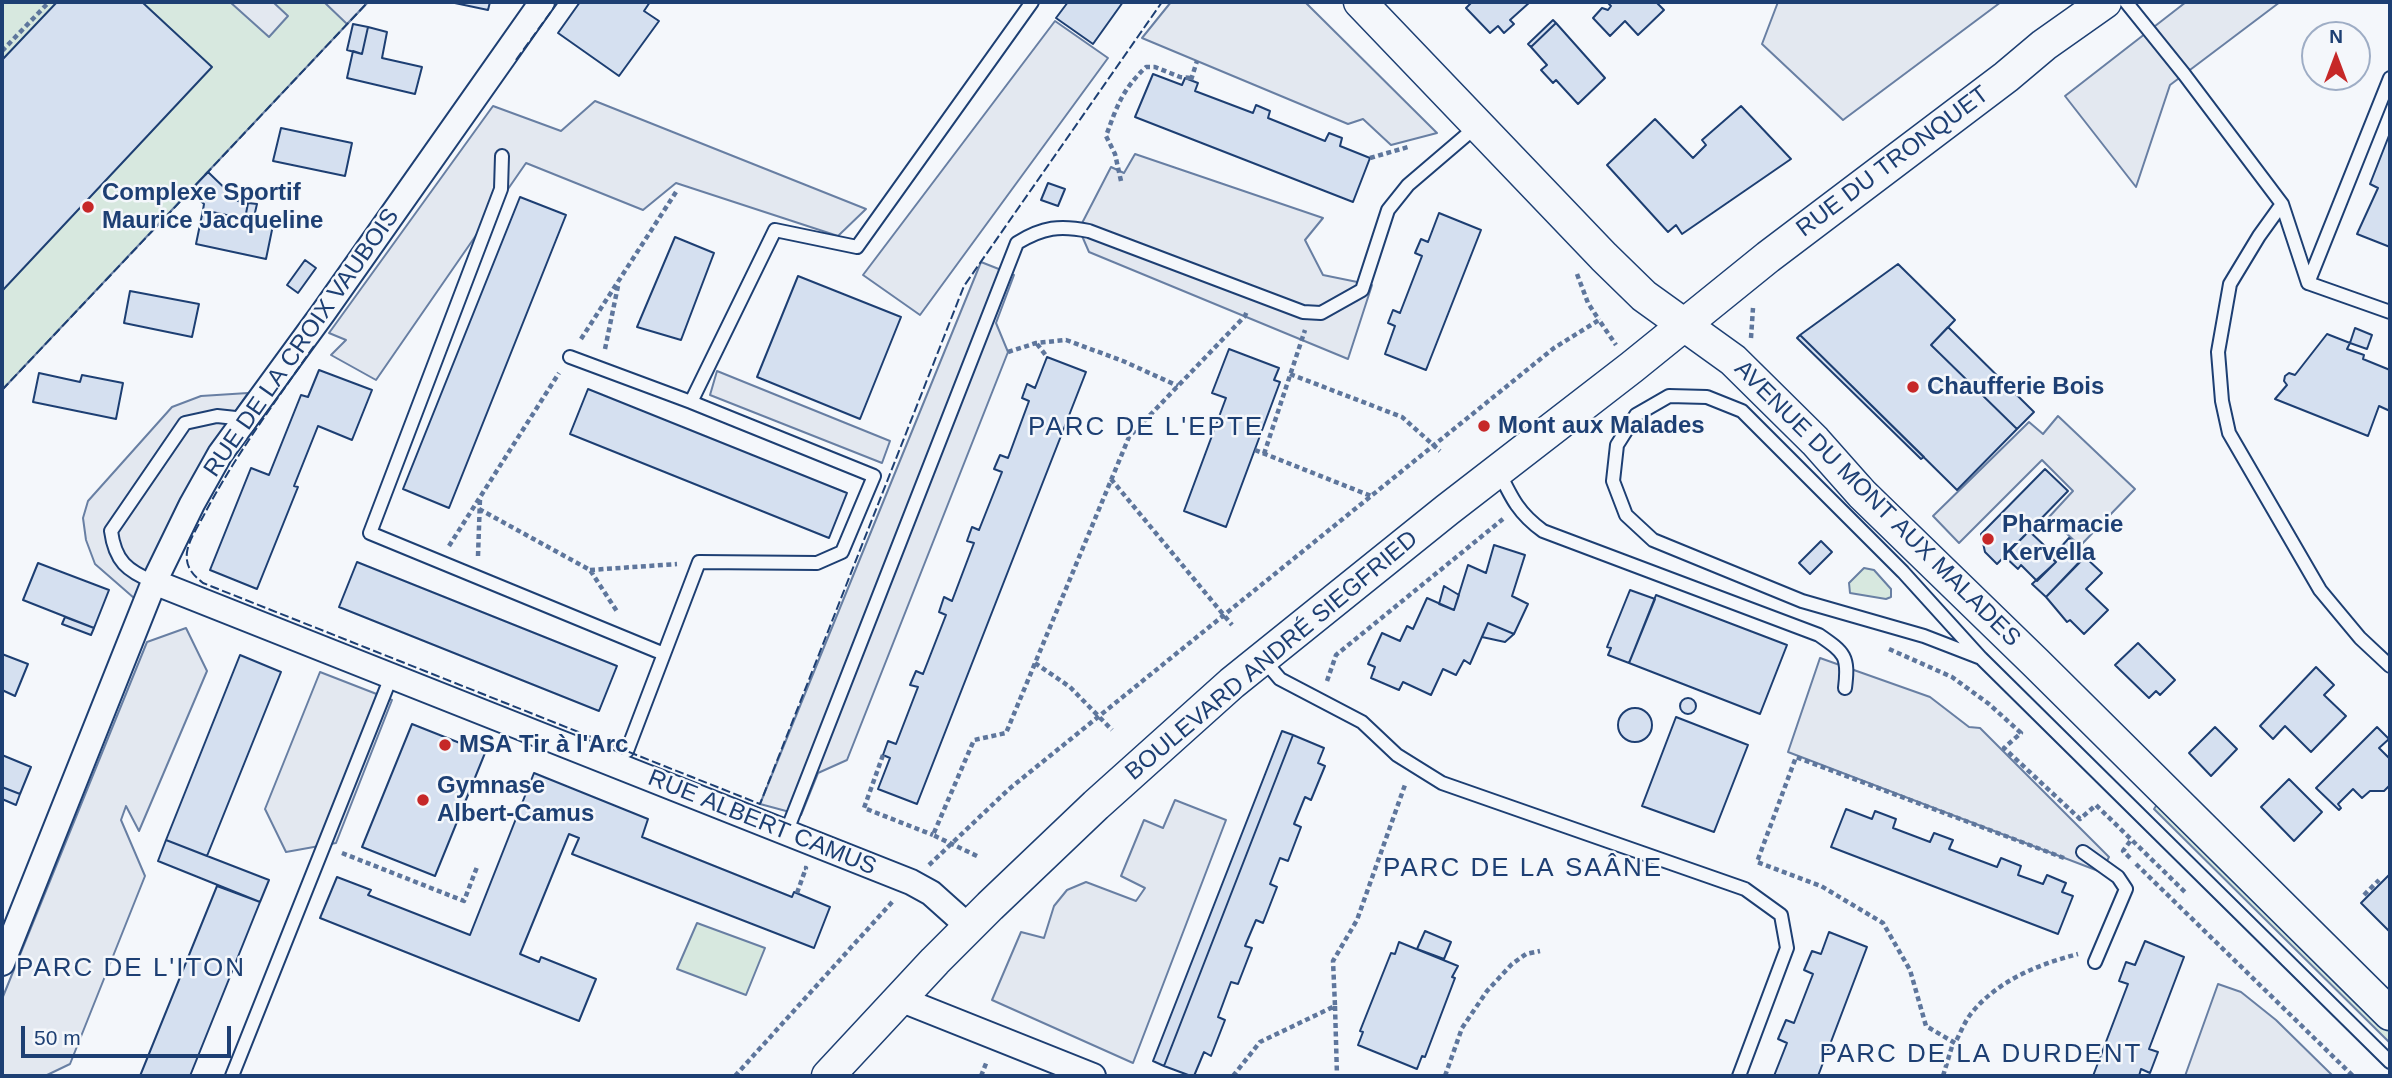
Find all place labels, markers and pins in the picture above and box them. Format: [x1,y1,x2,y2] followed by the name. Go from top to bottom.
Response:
[102,179,323,235] place label: Complexe Sportif Maurice Jacqueline
[80,199,96,215] marker: Complexe Sportif Maurice Jacqueline
[1927,373,2104,401] place label: Chaufferie Bois
[1905,379,1921,395] marker: Chaufferie Bois
[1498,412,1705,440] place label: Mont aux Malades
[1476,418,1492,434] marker: Mont aux Malades
[2002,511,2123,567] place label: Pharmacie Kervella
[1980,531,1996,547] marker: Pharmacie Kervella
[459,731,628,759] place label: MSA Tir à l'Arc
[437,737,453,753] marker: MSA Tir à l'Arc
[437,772,594,828] place label: Gymnase Albert-Camus
[415,792,431,808] marker: Gymnase Albert-Camus

